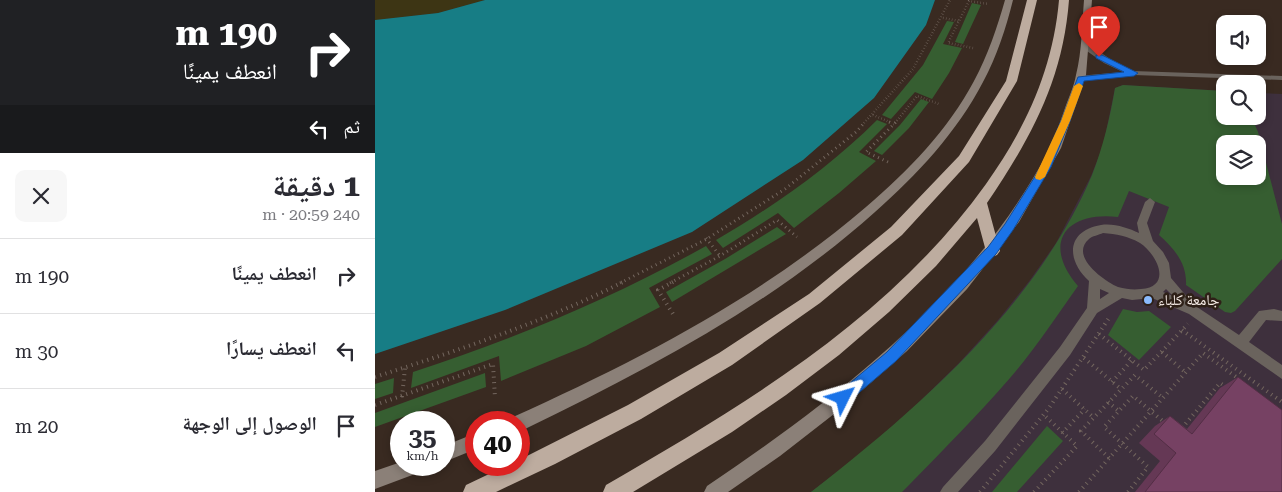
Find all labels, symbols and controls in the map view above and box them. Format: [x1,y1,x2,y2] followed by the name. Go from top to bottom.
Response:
[1078,6,1120,57] pin
[176,13,277,54] text: 190 m
[1085,13,1113,41] icon: arrive
[1216,15,1266,185] map controls
[1216,15,1266,65] button: sound
[295,20,360,85] icon: right
[183,59,277,84] text: انعطف يمينًا
[1216,75,1266,125] button: search
[305,115,333,143] icon: left
[343,115,360,138] text: ثم
[1216,135,1266,185] button: layers
[273,168,360,203] text: 1 دقيقة
[15,170,67,222] button: close
[262,205,360,224] text: 240 m · 20:59
[232,262,317,285] text: انعطف يمينًا
[332,262,360,290] icon: right
[15,265,69,288] text: 190 m
[1158,291,1220,309] place label: جامعة كلباء
[1142,294,1154,306] marker: جامعة كلباء
[226,337,317,360] text: انعطف يسارًا
[332,337,360,365] icon: left
[15,340,58,363] text: 30 m
[816,371,868,423] position arrow
[465,411,530,476] speed limit sign: 40
[182,412,317,435] text: الوصول إلى الوجهة
[332,412,360,440] icon: arrive
[15,415,58,438] text: 20 m
[408,423,437,452] text: 35
[406,449,439,463] text: km/h

